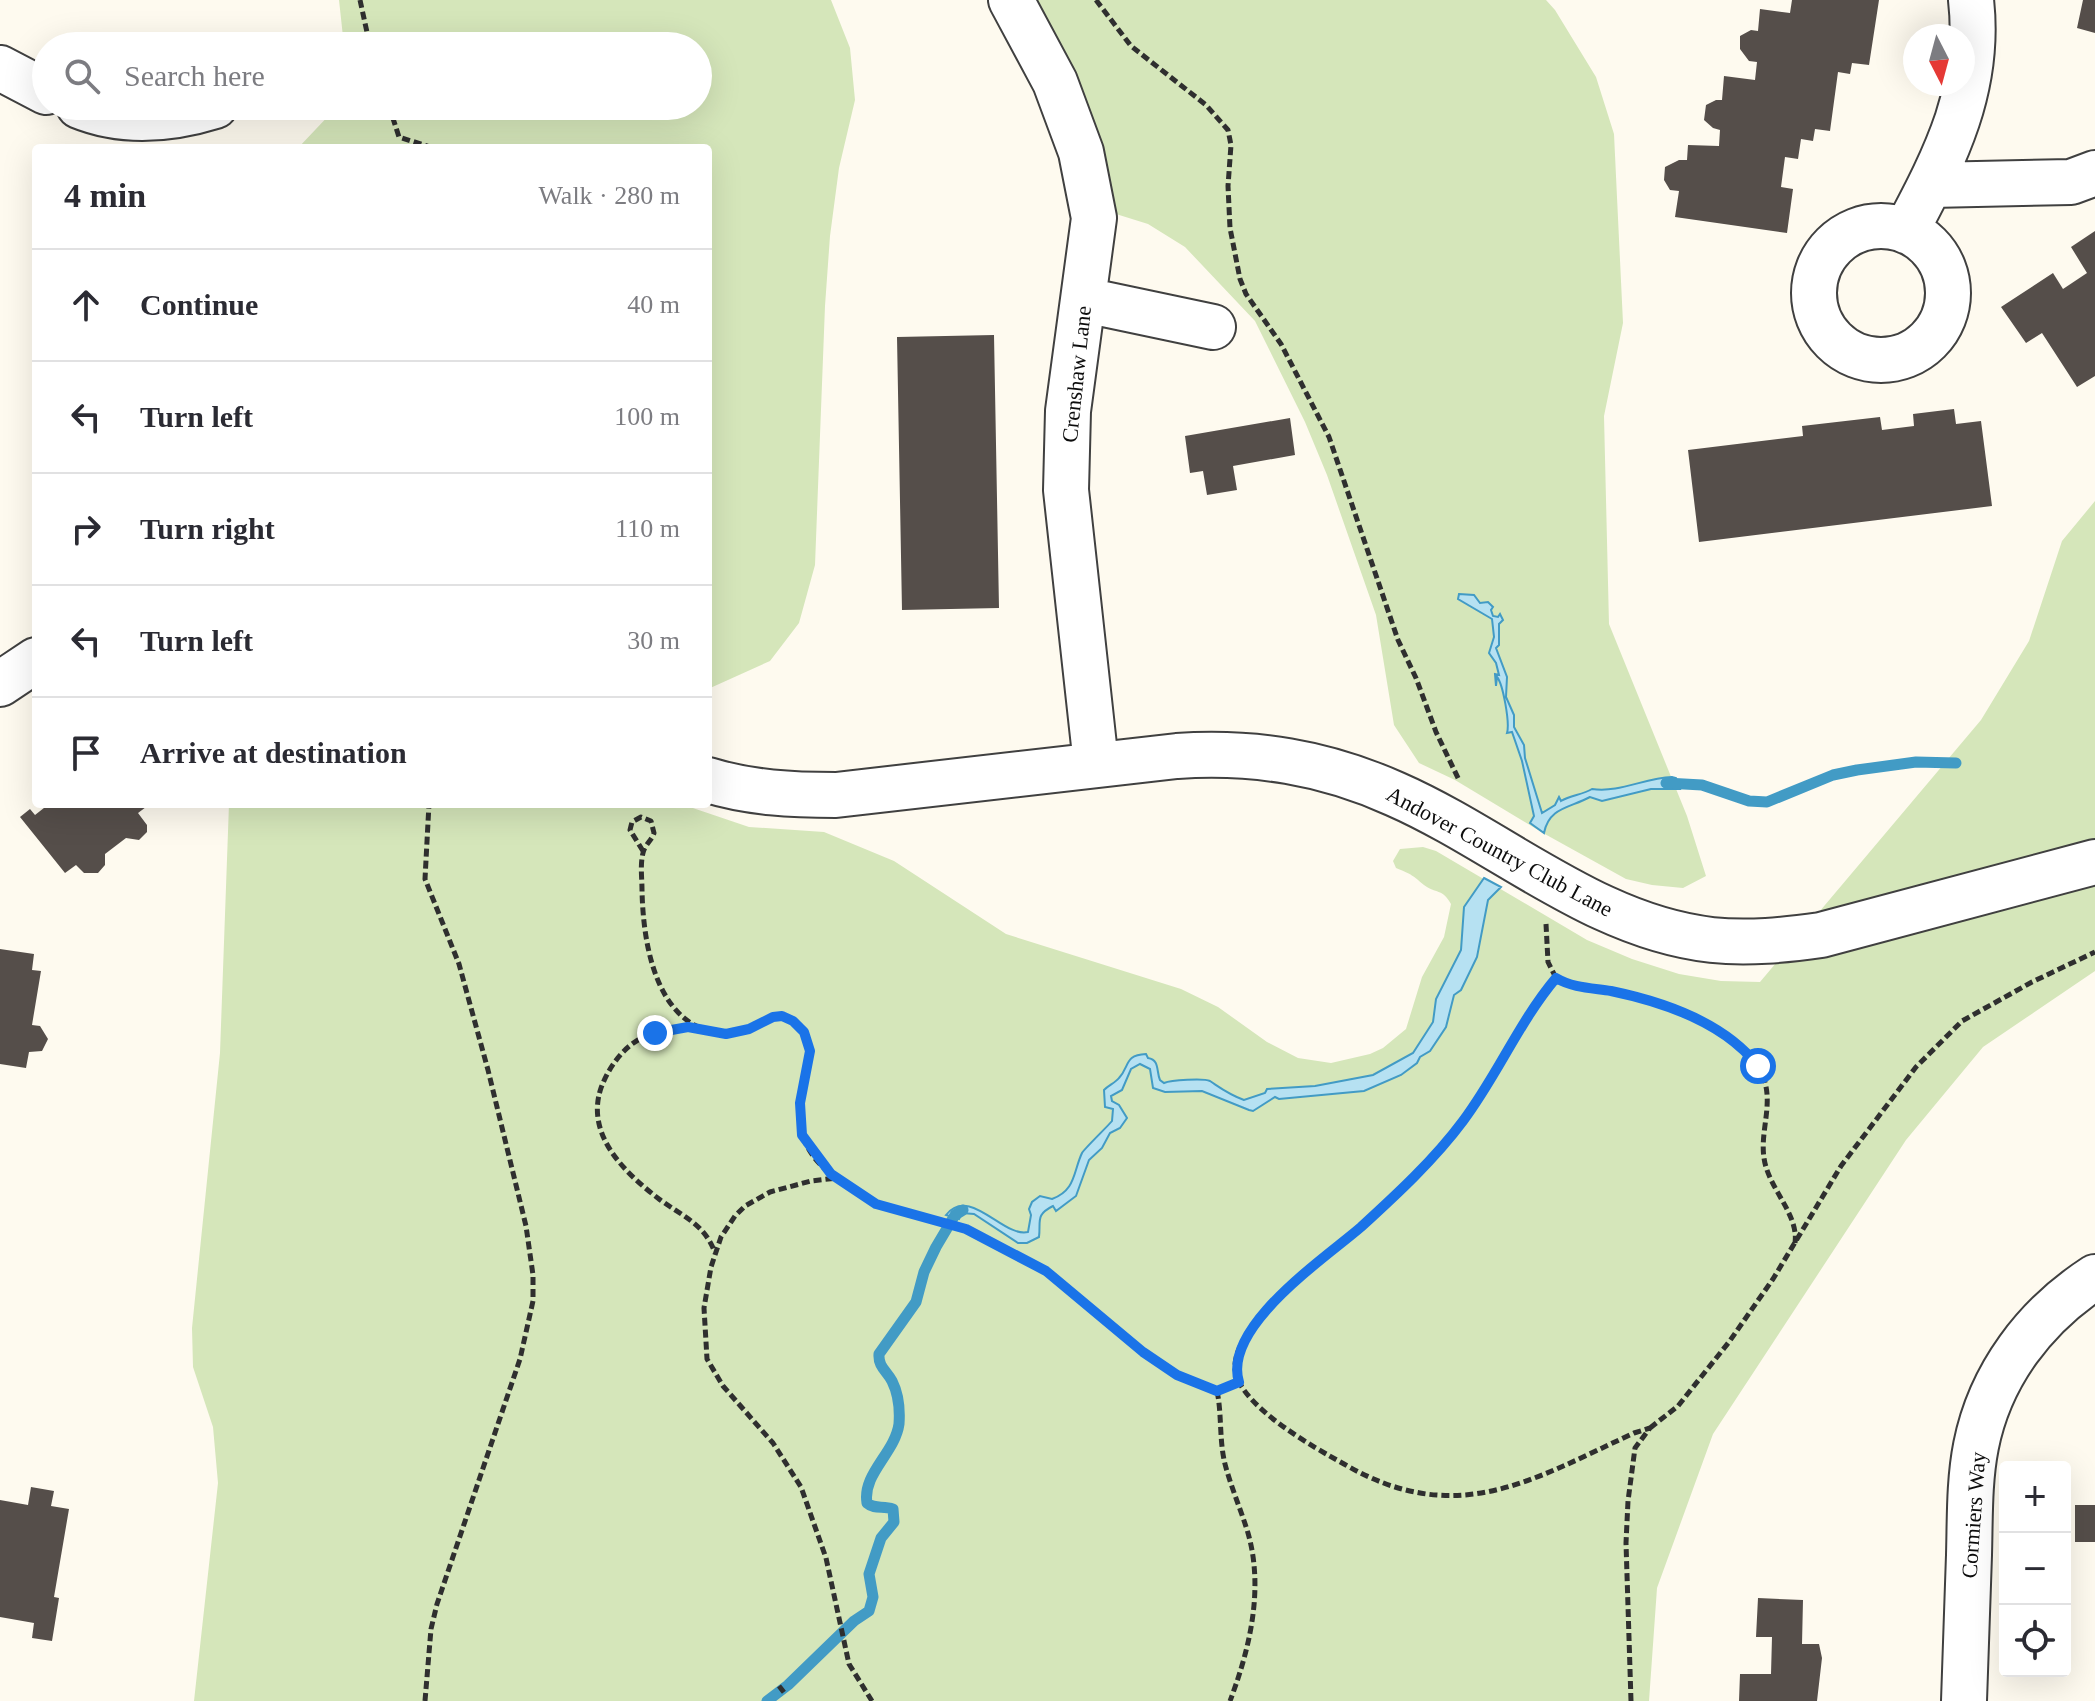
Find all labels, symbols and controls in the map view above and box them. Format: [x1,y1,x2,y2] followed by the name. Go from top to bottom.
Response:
[1903,24,1975,96] north arrow
[32,32,712,120] search box
[60,54,104,98] icon: search
[124,59,265,92] text: Search here
[64,177,146,214] text: 4 min
[538,181,680,210] text: Walk · 280 m
[64,283,108,327] icon: ahead
[140,288,258,321] text: Continue
[627,290,680,319] text: 40 m
[1057,304,1096,444] street label: Crenshaw Lane
[64,395,108,439] icon: left
[140,400,253,433] text: Turn left
[614,402,680,431] text: 100 m
[64,507,108,551] icon: right
[140,512,275,545] text: Turn right
[615,514,680,543] text: 110 m
[64,619,108,663] icon: left
[140,624,253,657] text: Turn left
[627,626,680,655] text: 30 m
[64,731,108,775] icon: arrive
[140,736,407,769] text: Arrive at destination
[1382,781,1617,922] street label: Andover Country Club Lane
[637,1015,673,1051] route end
[1740,1048,1776,1084] route start
[1957,1451,1990,1579] street label: Cormiers Way
[1999,1461,2071,1677] map controls
[1999,1461,2071,1533] button: +
[1999,1533,2071,1605] button: −
[1999,1605,2071,1677] button: locate

